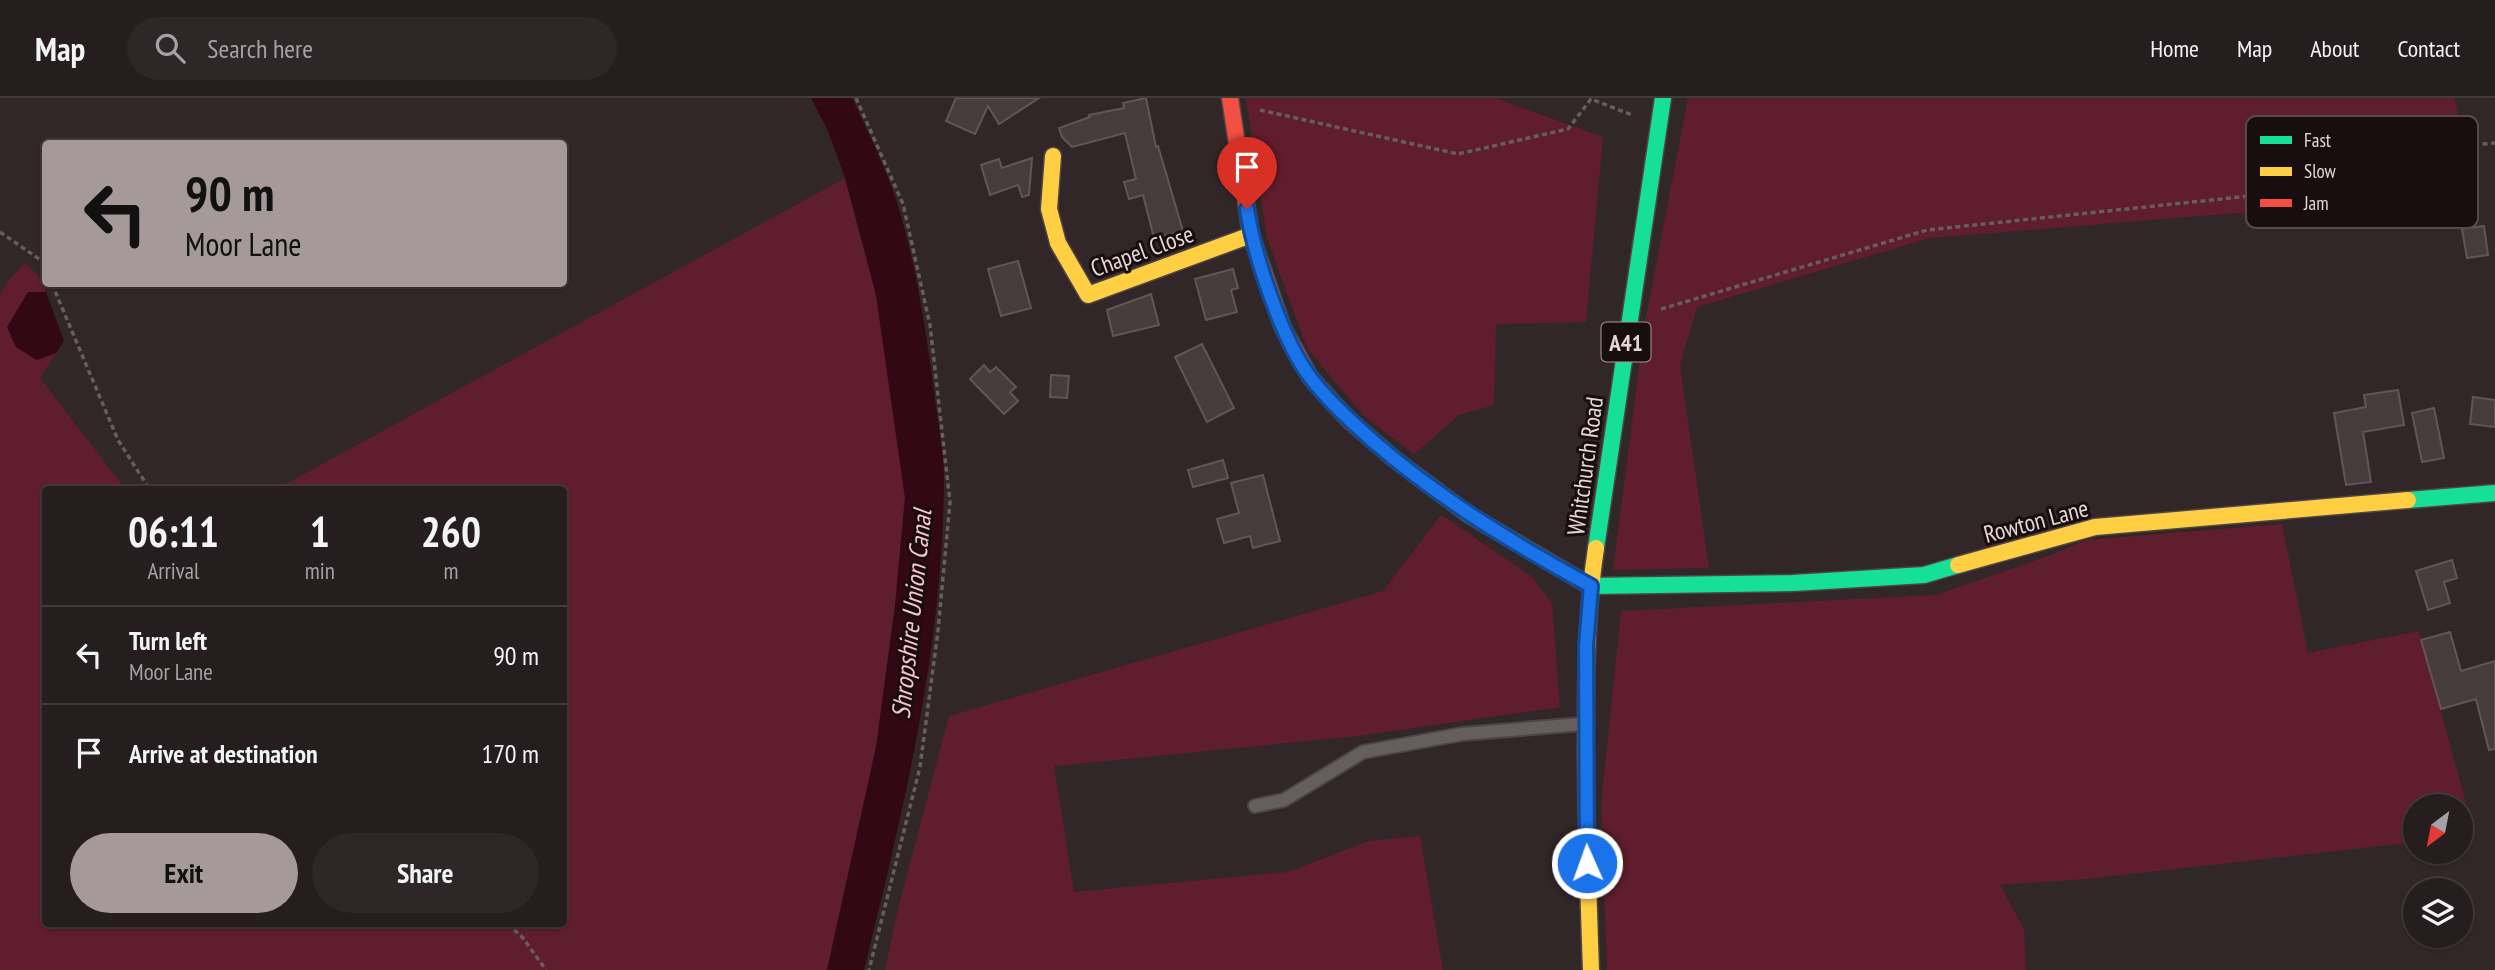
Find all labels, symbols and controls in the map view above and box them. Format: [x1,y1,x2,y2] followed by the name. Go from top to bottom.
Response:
[127,17,617,80] search box
[35,27,85,70] text: Map
[151,29,189,67] icon: search
[207,32,313,65] text: Search here
[2150,33,2199,64] text: Home
[2237,33,2272,64] text: Map
[2310,33,2359,64] text: About
[2397,33,2460,64] text: Contact
[2246,116,2478,228] legend
[2304,128,2332,152] text: Fast
[1217,137,1277,209] pin
[1228,148,1266,186] icon: arrive
[2304,159,2337,183] text: Slow
[185,161,274,225] text: 90 m
[70,168,161,259] icon: left
[2303,191,2329,215] text: Jam
[1086,218,1198,284] street label: Chapel Close
[185,223,301,265] text: Moor Lane
[1602,322,1650,362] road number: A41
[1560,395,1610,537] street label: Whitchurch Road
[1980,492,2092,550] street label: Rowton Lane
[128,504,219,559] text: 06:11
[310,504,330,559] text: 1
[421,504,481,559] text: 260
[884,505,939,720] water label: Shropshire Union Canal
[147,556,199,585] text: Arrival
[305,556,335,585] text: min
[443,556,458,585] text: m
[129,624,207,657] text: Turn left
[70,636,108,674] icon: left
[493,639,539,672] text: 90 m
[129,657,213,686] text: Moor Lane
[70,734,108,772] icon: arrive
[129,737,318,770] text: Arrive at destination
[481,737,539,770] text: 170 m
[2403,794,2473,864] north arrow
[2403,794,2473,948] map controls
[1550,826,1624,900] position arrow
[70,833,298,913] button: Exit
[312,833,539,913] button: Share
[2403,878,2473,948] button: layers

